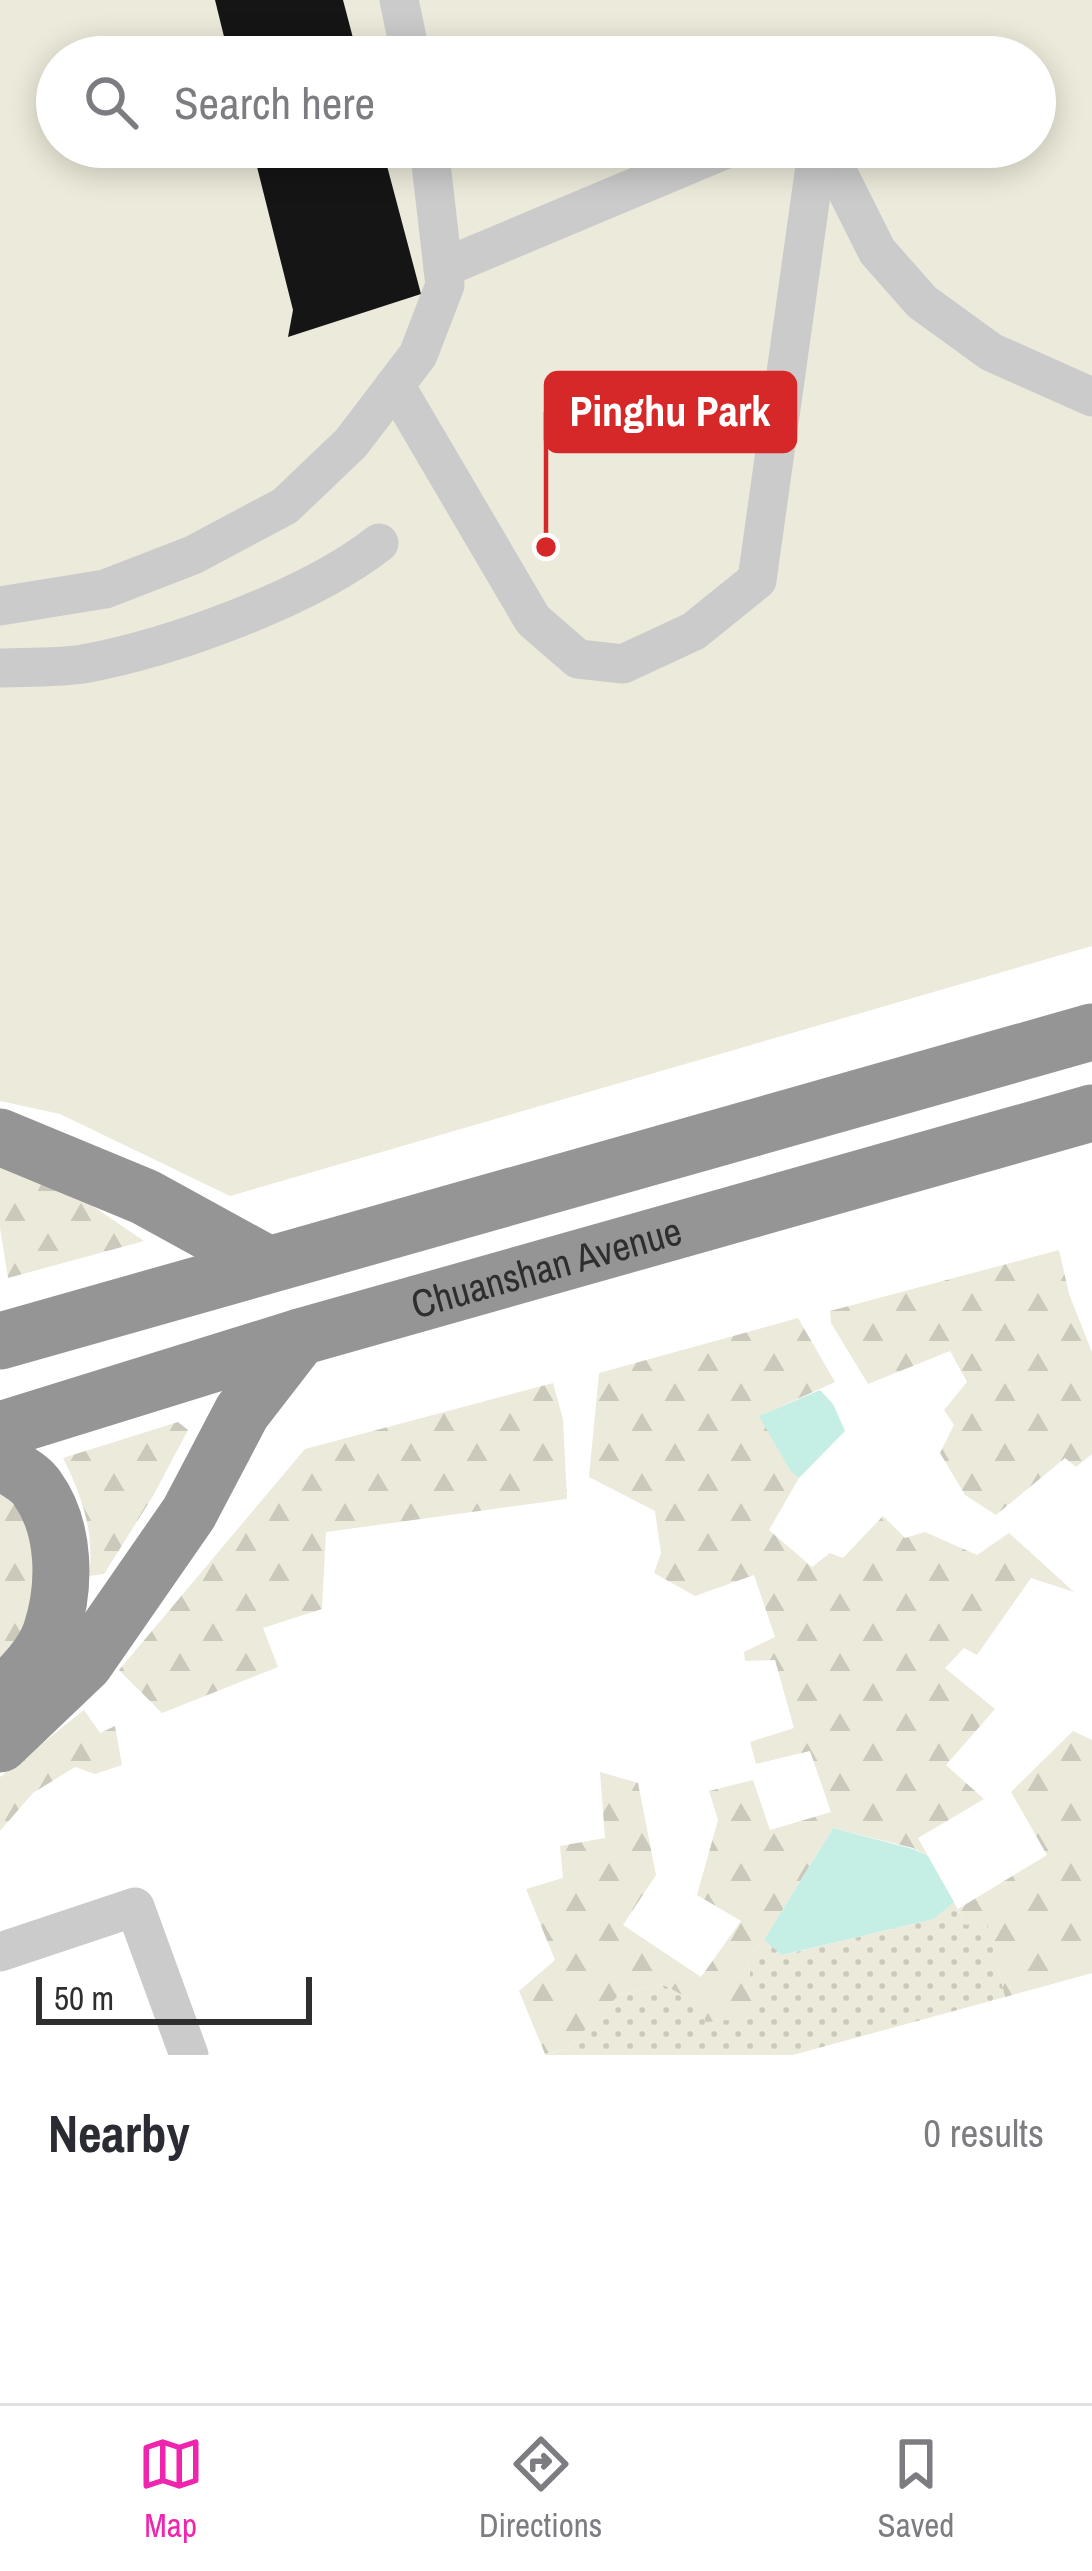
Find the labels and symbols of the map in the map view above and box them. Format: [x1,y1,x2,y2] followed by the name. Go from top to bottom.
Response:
[546,373,795,451] callout: Pinghu Park
[570,383,771,439] text: Pinghu Park
[405,1204,687,1330] street label: Chuanshan Avenue
[36,1971,312,2024] scale bar

